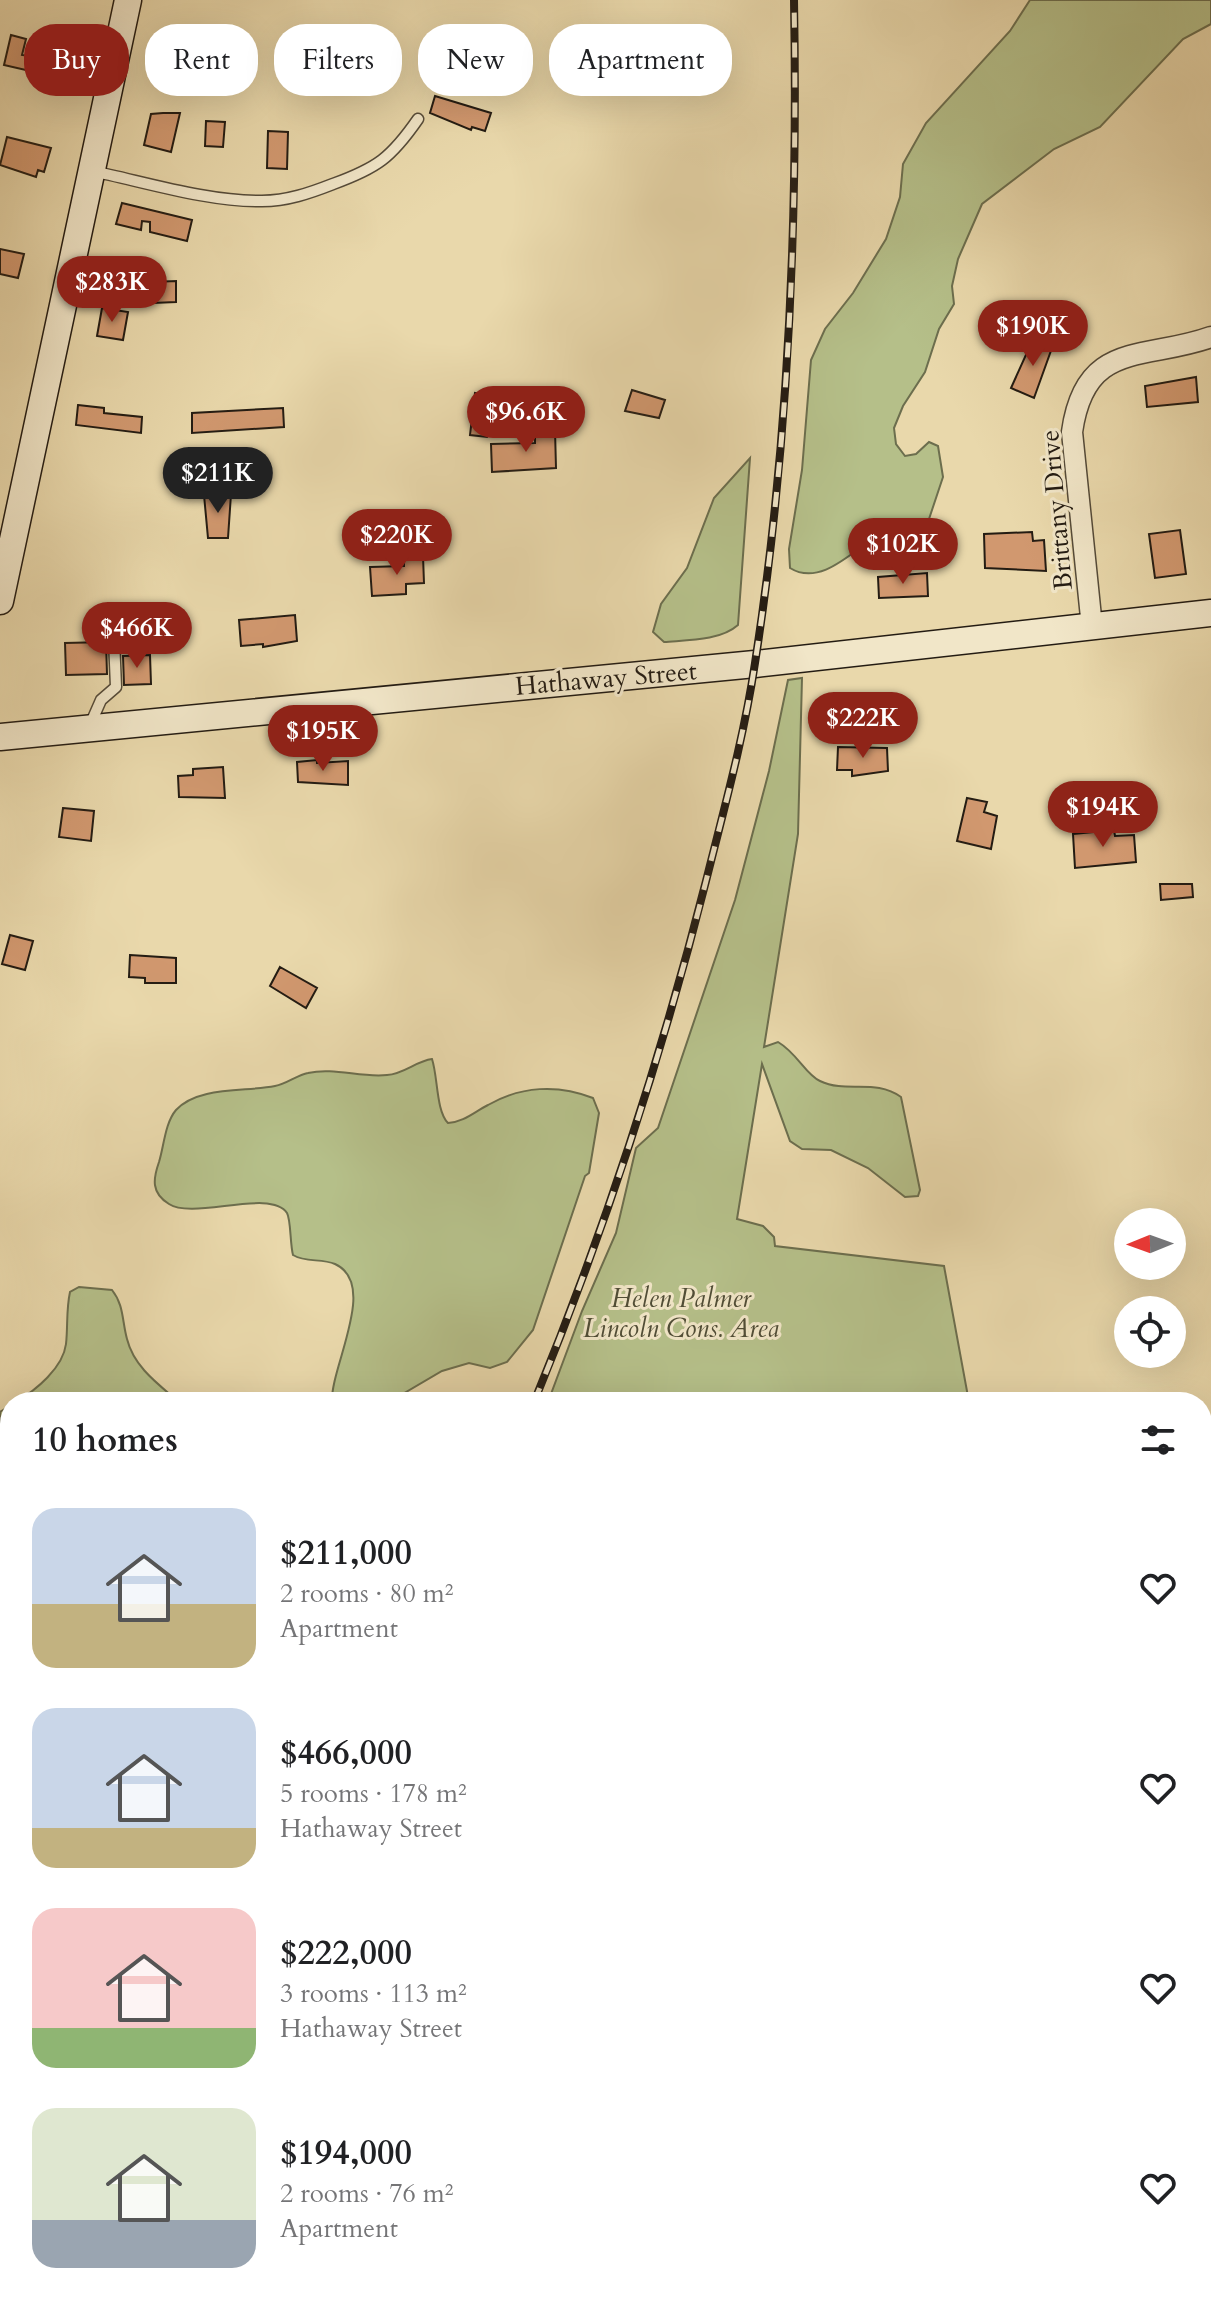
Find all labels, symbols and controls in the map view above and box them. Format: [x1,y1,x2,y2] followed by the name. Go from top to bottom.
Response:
[24,24,129,96] chip: Buy
[145,24,258,96] chip: Rent
[274,24,402,96] chip: Filters
[418,24,533,96] chip: New
[549,24,732,96] chip: Apartment
[56,256,168,324] pin: $283K
[75,264,149,299] text: $283K
[977,300,1089,368] pin: $190K
[996,308,1070,343] text: $190K
[461,386,591,454] pin: $96.6K
[485,394,567,429] text: $96.6K
[1032,428,1081,591] street label: Brittany Drive
[162,447,274,515] pin: $211K
[181,455,255,490] text: $211K
[341,509,453,577] pin: $220K
[360,517,434,552] text: $220K
[847,518,959,586] pin: $102K
[866,526,940,561] text: $102K
[81,602,193,670] pin: $466K
[100,610,174,645] text: $466K
[514,653,698,704] street label: Hathaway Street
[807,692,919,760] pin: $222K
[826,700,900,735] text: $222K
[267,705,379,773] pin: $195K
[286,713,360,748] text: $195K
[1047,781,1159,849] pin: $194K
[1066,789,1140,824] text: $194K
[1114,1208,1186,1280] north arrow
[1114,1208,1186,1368] map controls
[583,1281,779,1346] park label: Helen Palmer Lincoln Cons. Area
[1114,1296,1186,1368] button: locate
[32,1417,178,1463] text: 10 homes
[1136,1418,1180,1462] icon: filters
[280,1530,412,1576] text: $211,000
[96,1540,192,1636] icon: home
[1136,1566,1180,1610] icon: heart
[280,1576,453,1611] text: 2 rooms · 80 m²
[280,1611,398,1646] text: Apartment
[280,1730,412,1776] text: $466,000
[96,1740,192,1836] icon: home
[1136,1766,1180,1810] icon: heart
[280,1776,467,1811] text: 5 rooms · 178 m²
[280,1811,462,1846] text: Hathaway Street
[280,1930,412,1976] text: $222,000
[96,1940,192,2036] icon: home
[1136,1966,1180,2010] icon: heart
[280,1976,467,2011] text: 3 rooms · 113 m²
[280,2011,462,2046] text: Hathaway Street
[280,2130,412,2176] text: $194,000
[96,2140,192,2236] icon: home
[1136,2166,1180,2210] icon: heart
[280,2176,453,2211] text: 2 rooms · 76 m²
[280,2211,398,2246] text: Apartment

